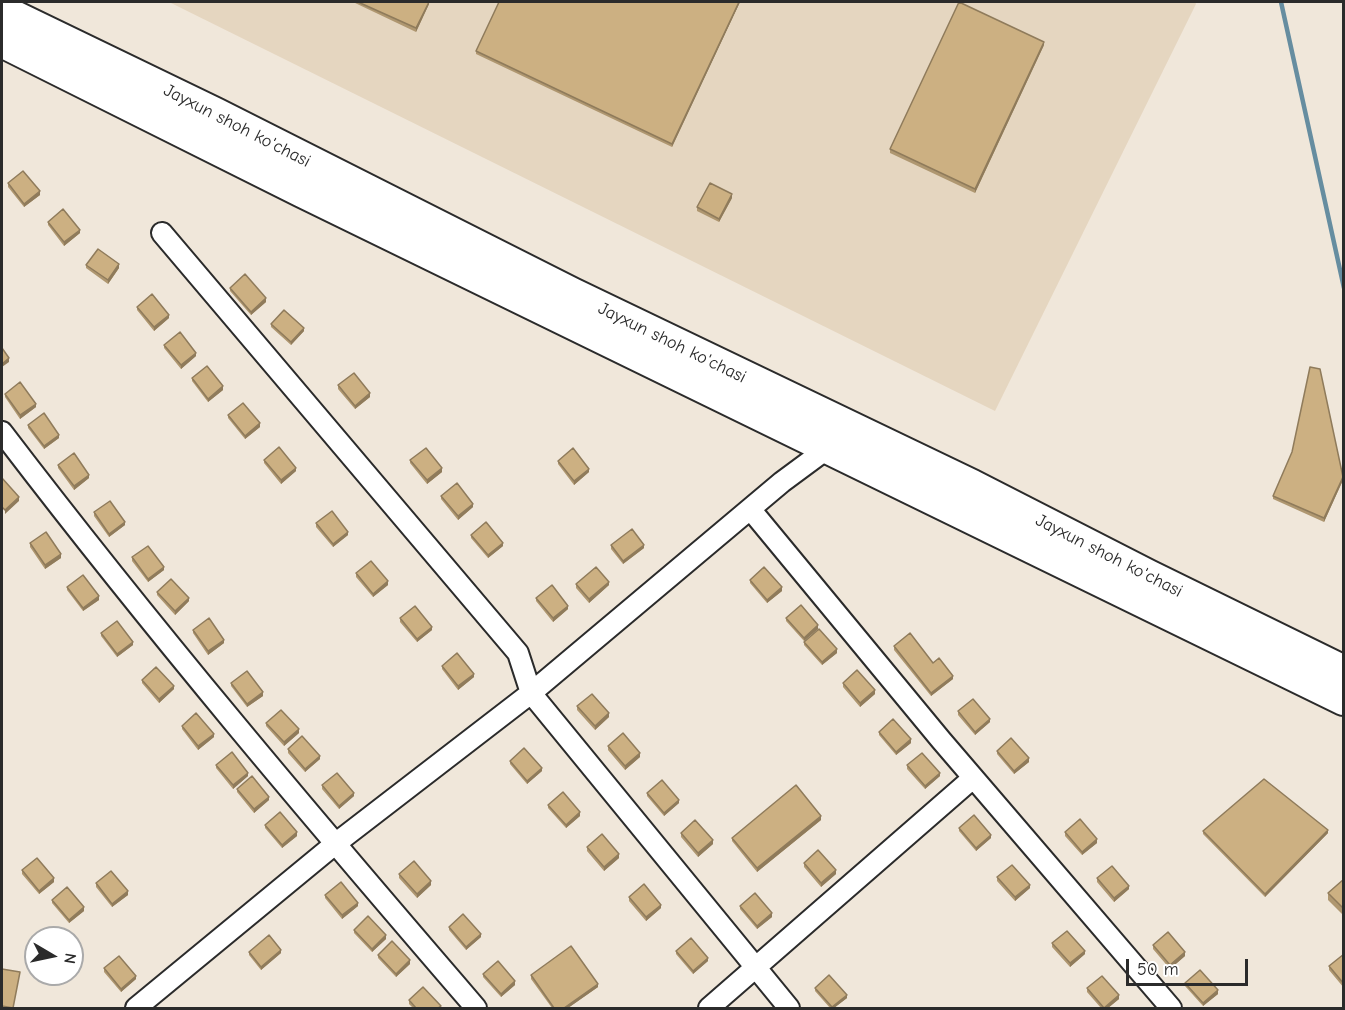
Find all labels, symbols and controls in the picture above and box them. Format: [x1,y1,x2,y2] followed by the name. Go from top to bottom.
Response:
[160,80,314,172] street label: Jayxun shoh ko'chasi
[594,298,750,388] street label: Jayxun shoh ko'chasi
[1032,510,1186,602] street label: Jayxun shoh ko'chasi
[24,926,84,986] north arrow
[1129,947,1250,985] scale bar
[60,952,80,965] text: N
[1137,959,1179,980] text: 50 m

